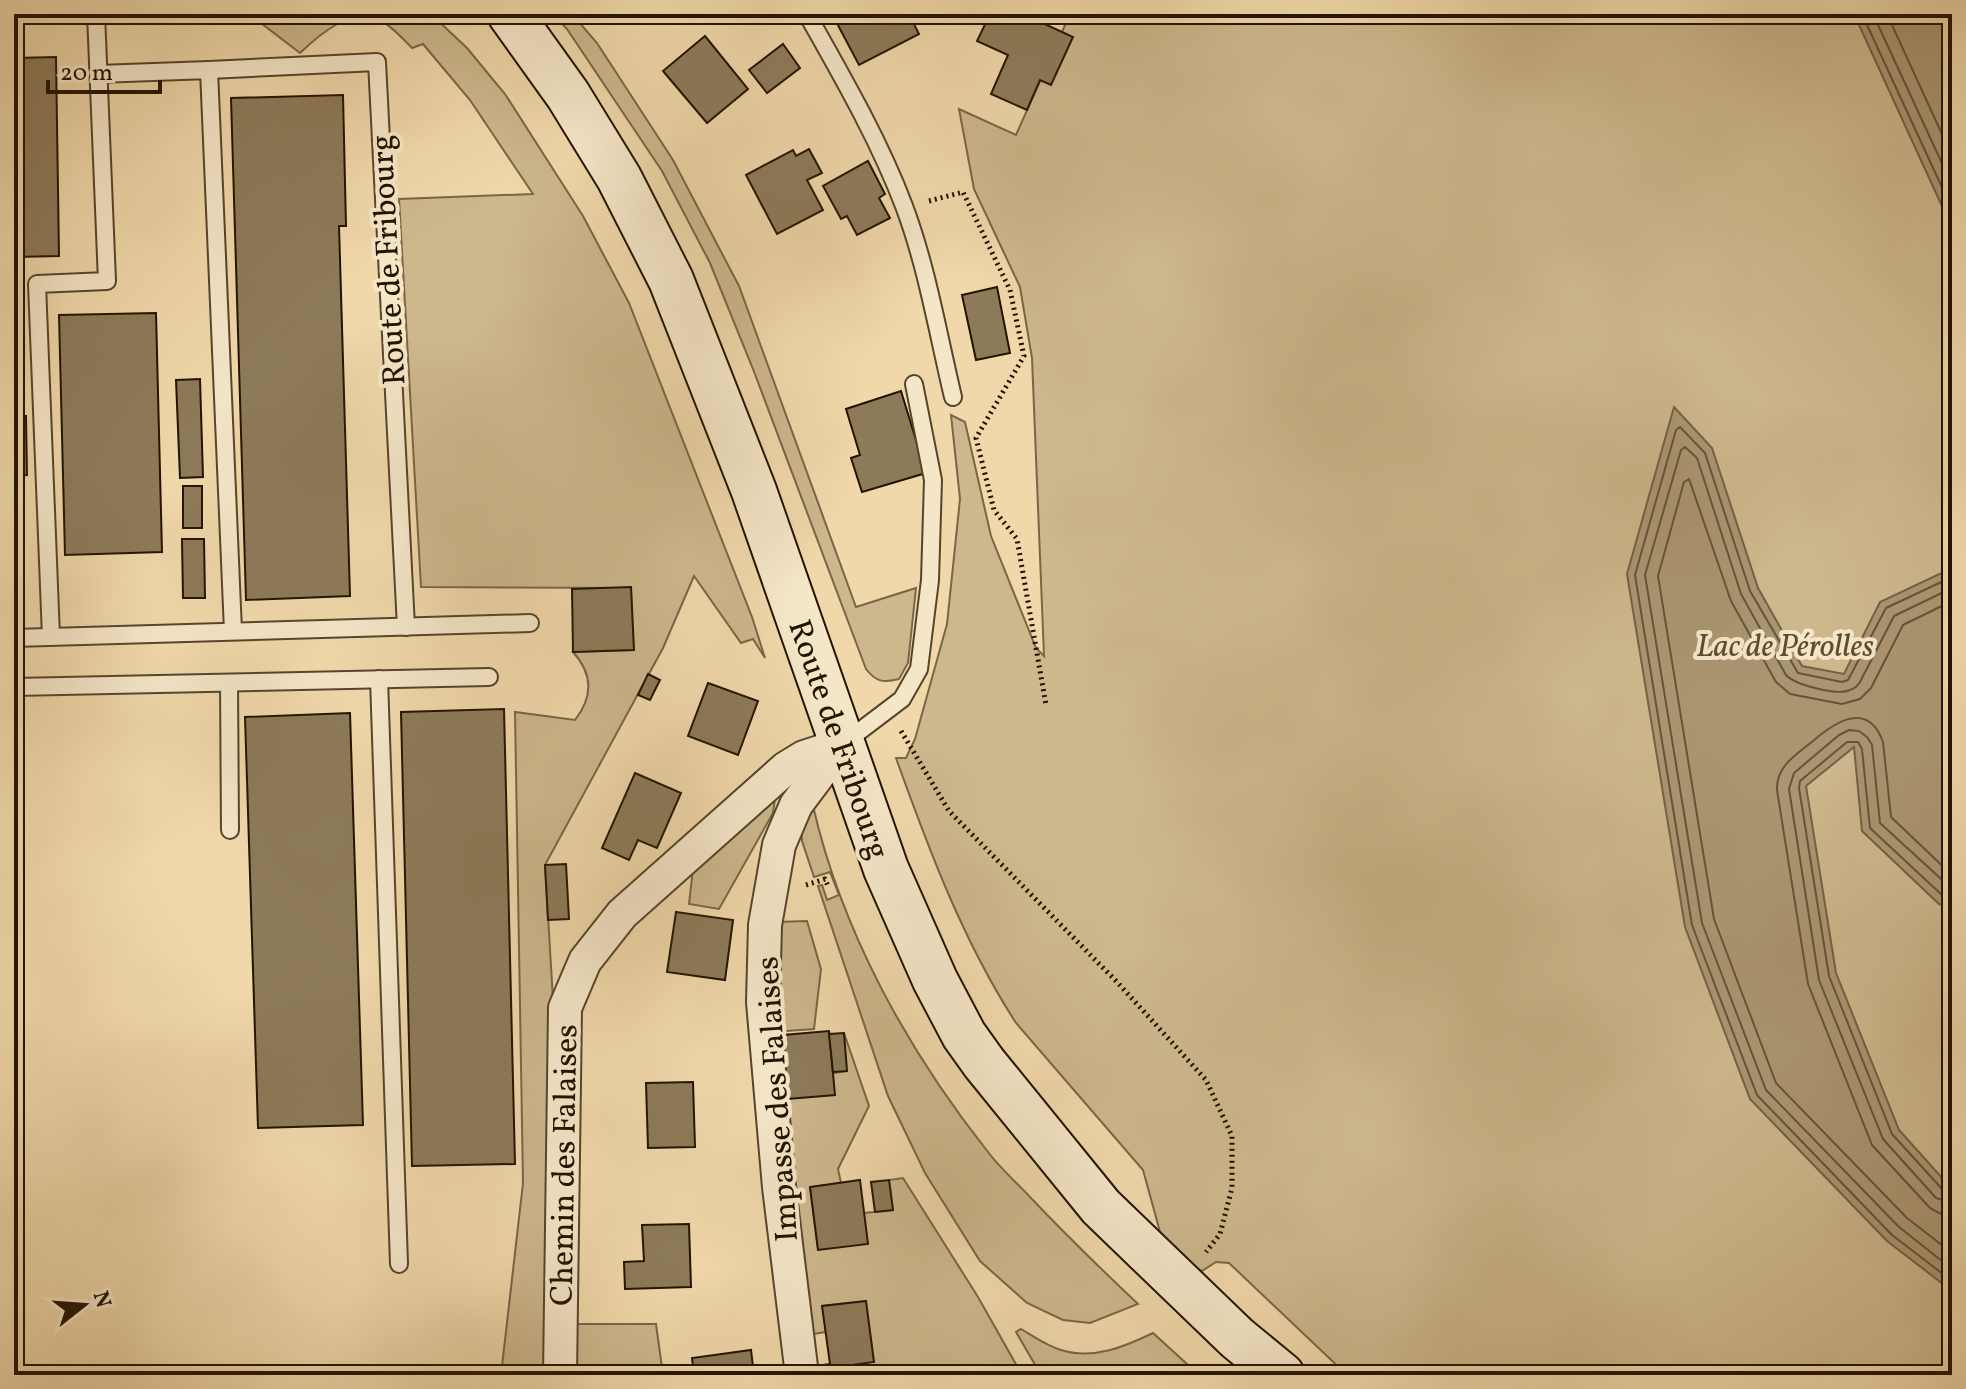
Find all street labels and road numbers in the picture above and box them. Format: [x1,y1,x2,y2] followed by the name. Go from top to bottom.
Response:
[361,133,419,386] street label: Route de Fribourg
[776,614,899,866] street label: Route de Fribourg
[747,955,811,1243] street label: Impasse des Falaises
[542,1024,590,1306] street label: Chemin des Falaises

